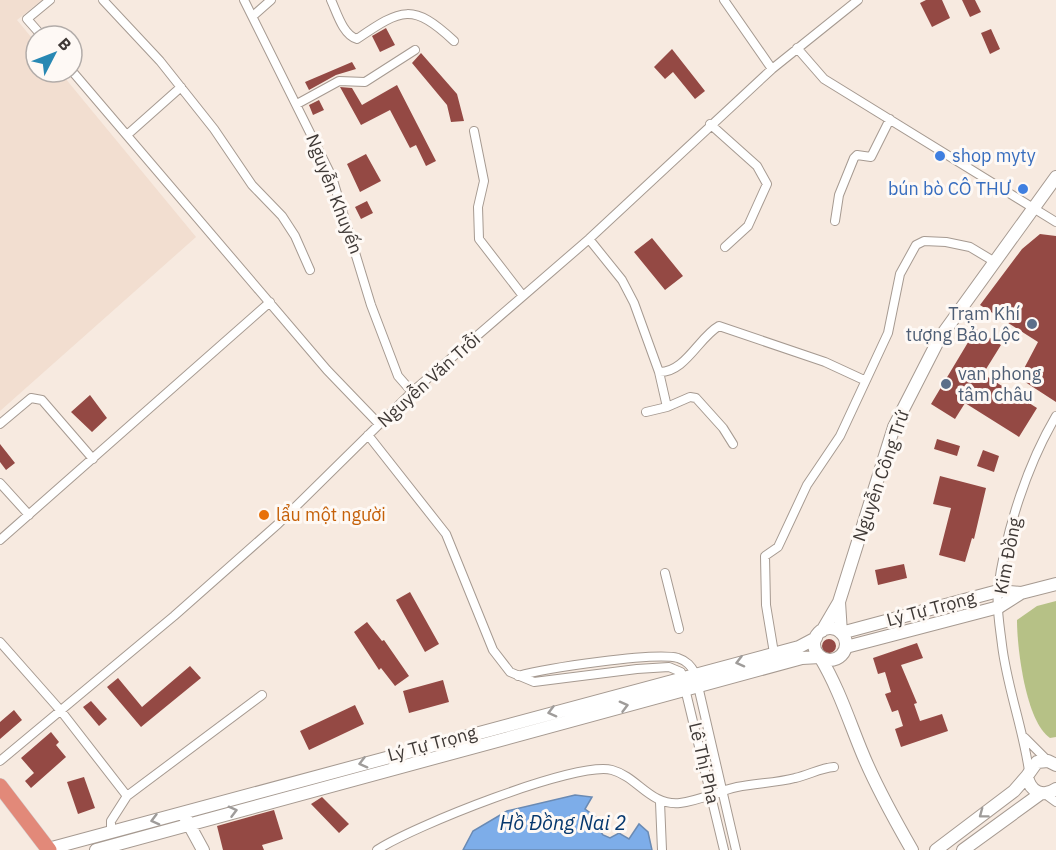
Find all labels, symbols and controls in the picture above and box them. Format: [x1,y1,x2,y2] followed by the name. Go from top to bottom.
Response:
[24,24,84,84] north arrow
[54,33,76,55] text: B
[301,131,368,257] street label: Nguyễn Khuyến
[952,144,1036,167] place label: shop myty
[933,149,947,163] marker: shop myty
[888,177,1012,200] place label: bún bò CÔ THƯ
[1016,182,1030,196] marker: bún bò CÔ THƯ
[906,302,1020,346] place label: Trạm Khí tượng Bảo Lộc
[1025,317,1039,331] marker: Trạm Khí tượng Bảo Lộc
[372,327,485,432] street label: Nguyễn Văn Trỗi
[958,362,1042,406] place label: van phong tâm châu
[939,377,953,391] marker: van phong tâm châu
[847,407,914,544] street label: Nguyễn Công Trứ
[276,503,386,526] place label: lẩu một người
[257,508,271,522] marker: lẩu một người
[989,515,1026,596] street label: Kim Đồng
[884,585,978,631] street label: Lý Tự Trọng
[735,654,745,667] one-way arrow
[618,701,629,713] one-way arrow
[547,705,558,717] one-way arrow
[385,720,479,766] street label: Lý Tự Trọng
[684,720,725,806] street label: Lê Thị Pha
[359,756,369,768] one-way arrow
[228,806,238,819] one-way arrow
[979,807,990,818] one-way arrow
[499,809,627,836] water label: Hồ Đồng Nai 2
[150,812,160,825] one-way arrow

